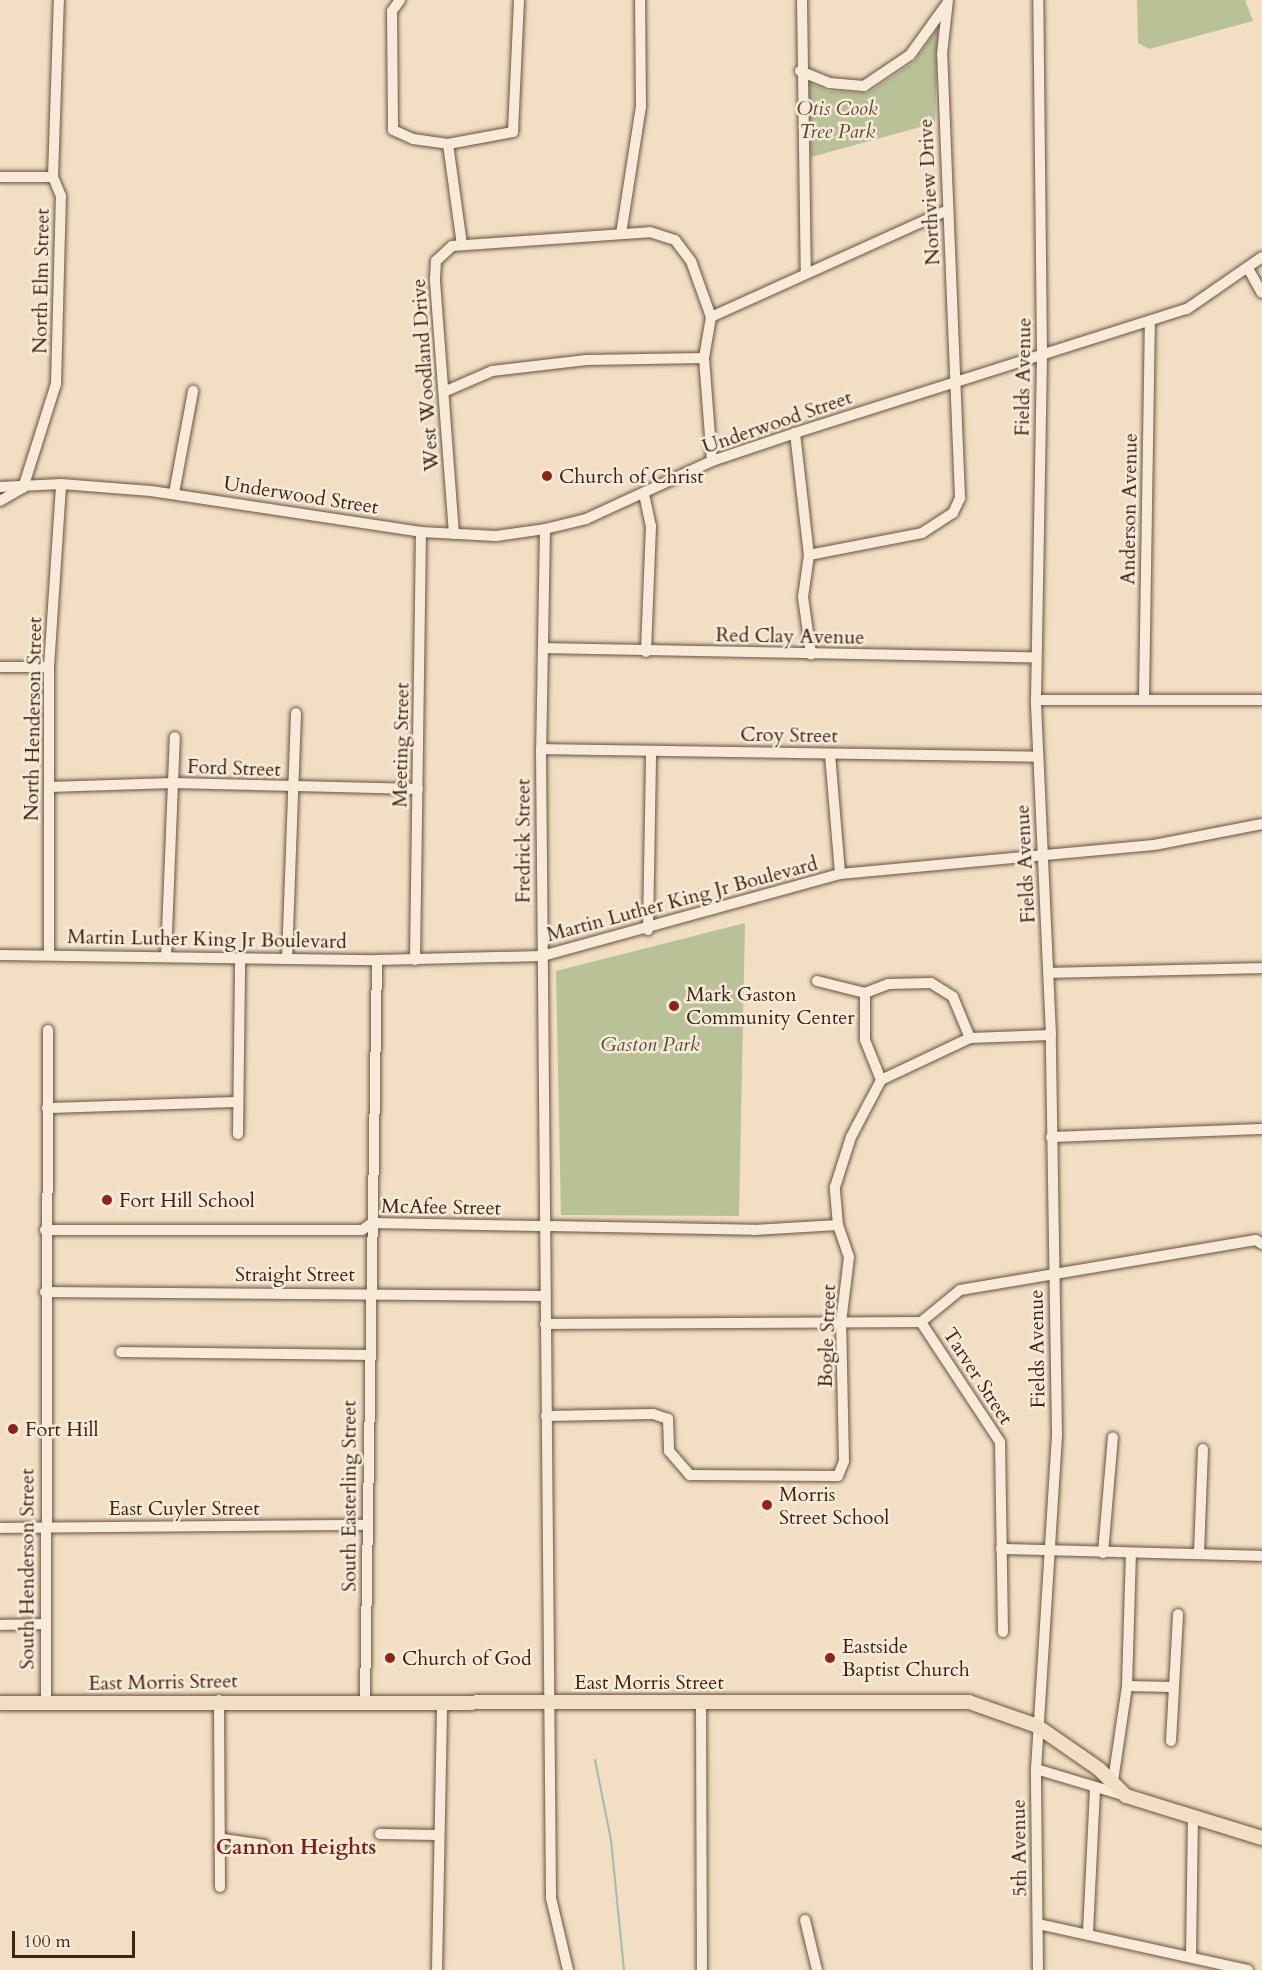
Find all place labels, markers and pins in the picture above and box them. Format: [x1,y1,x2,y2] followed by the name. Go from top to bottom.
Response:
[559,464,703,488] place label: Church of Christ
[540,469,554,483] marker: Church of Christ
[686,982,855,1029] place label: Mark Gaston Community Center
[667,999,681,1013] marker: Mark Gaston Community Center
[119,1188,255,1212] place label: Fort Hill School
[100,1193,114,1207] marker: Fort Hill School
[25,1417,99,1441] place label: Fort Hill
[6,1422,20,1436] marker: Fort Hill
[779,1482,889,1529] place label: Morris Street School
[760,1498,774,1512] marker: Morris Street School
[842,1634,970,1681] place label: Eastside Baptist Church
[402,1646,532,1670] place label: Church of God
[383,1651,397,1665] marker: Church of God
[823,1651,837,1665] marker: Eastside Baptist Church

